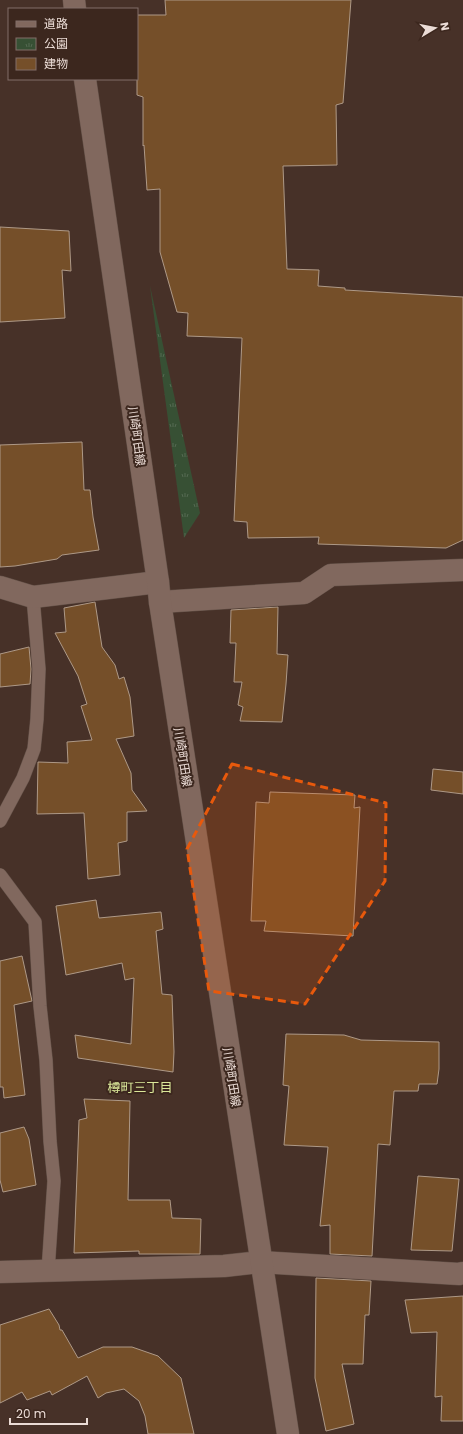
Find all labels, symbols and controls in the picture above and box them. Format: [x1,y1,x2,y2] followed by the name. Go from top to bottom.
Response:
[8,8,138,80] legend
[415,8,455,48] north arrow
[44,15,68,32] text: 道路
[436,21,453,32] text: N
[44,35,68,52] text: 公園
[44,55,68,72] text: 建物
[124,405,150,467] street label: 川崎町田線
[170,726,196,788] street label: 川崎町田線
[219,1046,245,1108] street label: 川崎町田線
[107,1078,173,1097] district label: 樽町三丁目
[10,1400,87,1426] scale bar
[16,1405,46,1422] text: 20 m

